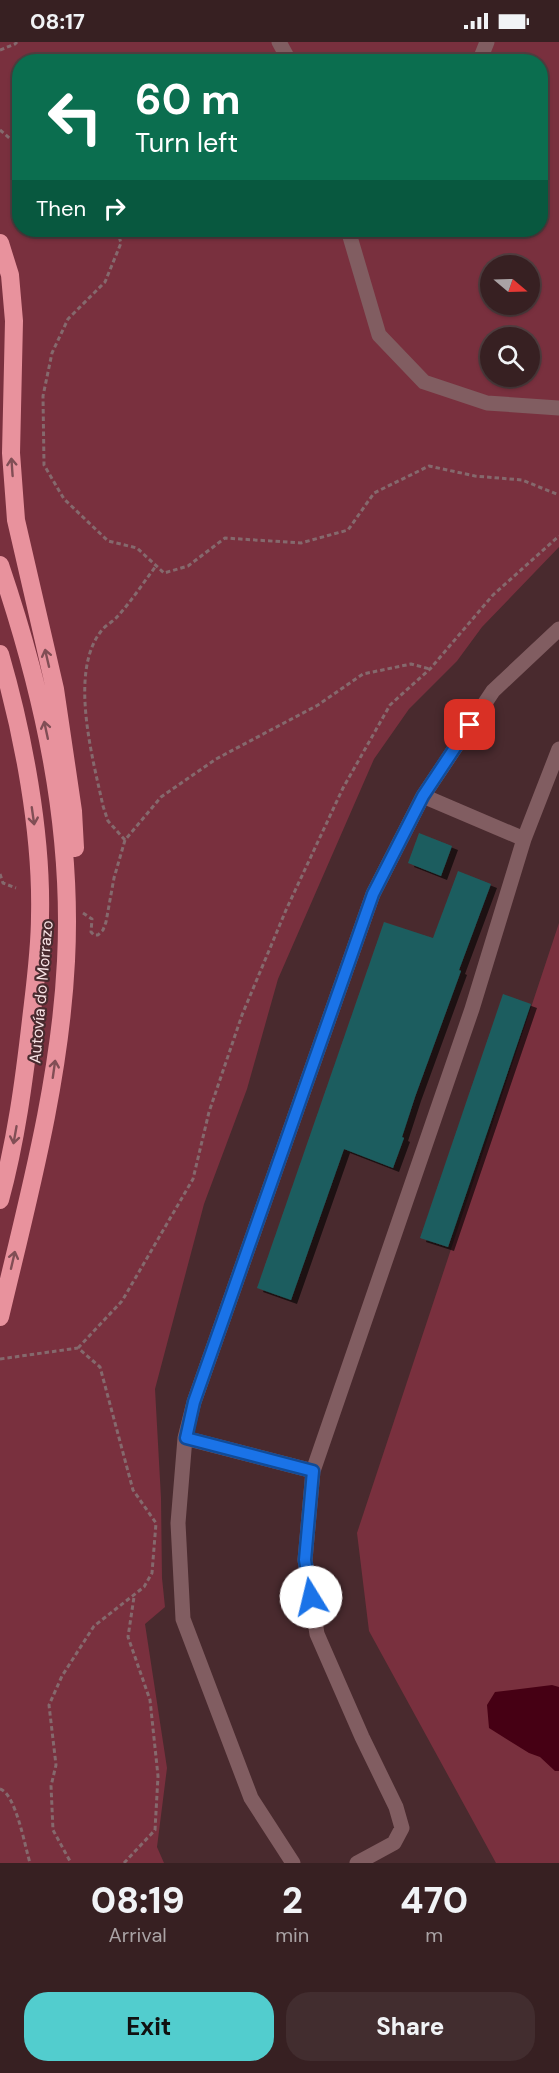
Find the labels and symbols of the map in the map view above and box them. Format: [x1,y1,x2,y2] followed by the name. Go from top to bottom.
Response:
[480,255,540,315] north arrow
[6,457,17,477] one-way arrow
[41,649,53,668] one-way arrow
[444,699,495,750] pin
[40,720,51,740] one-way arrow
[28,805,39,825] one-way arrow
[24,919,58,1065] street label: Autovía do Morrazo
[48,1060,59,1080] one-way arrow
[9,1124,20,1144] one-way arrow
[8,1251,20,1270] one-way arrow
[279,1565,343,1629] position arrow

